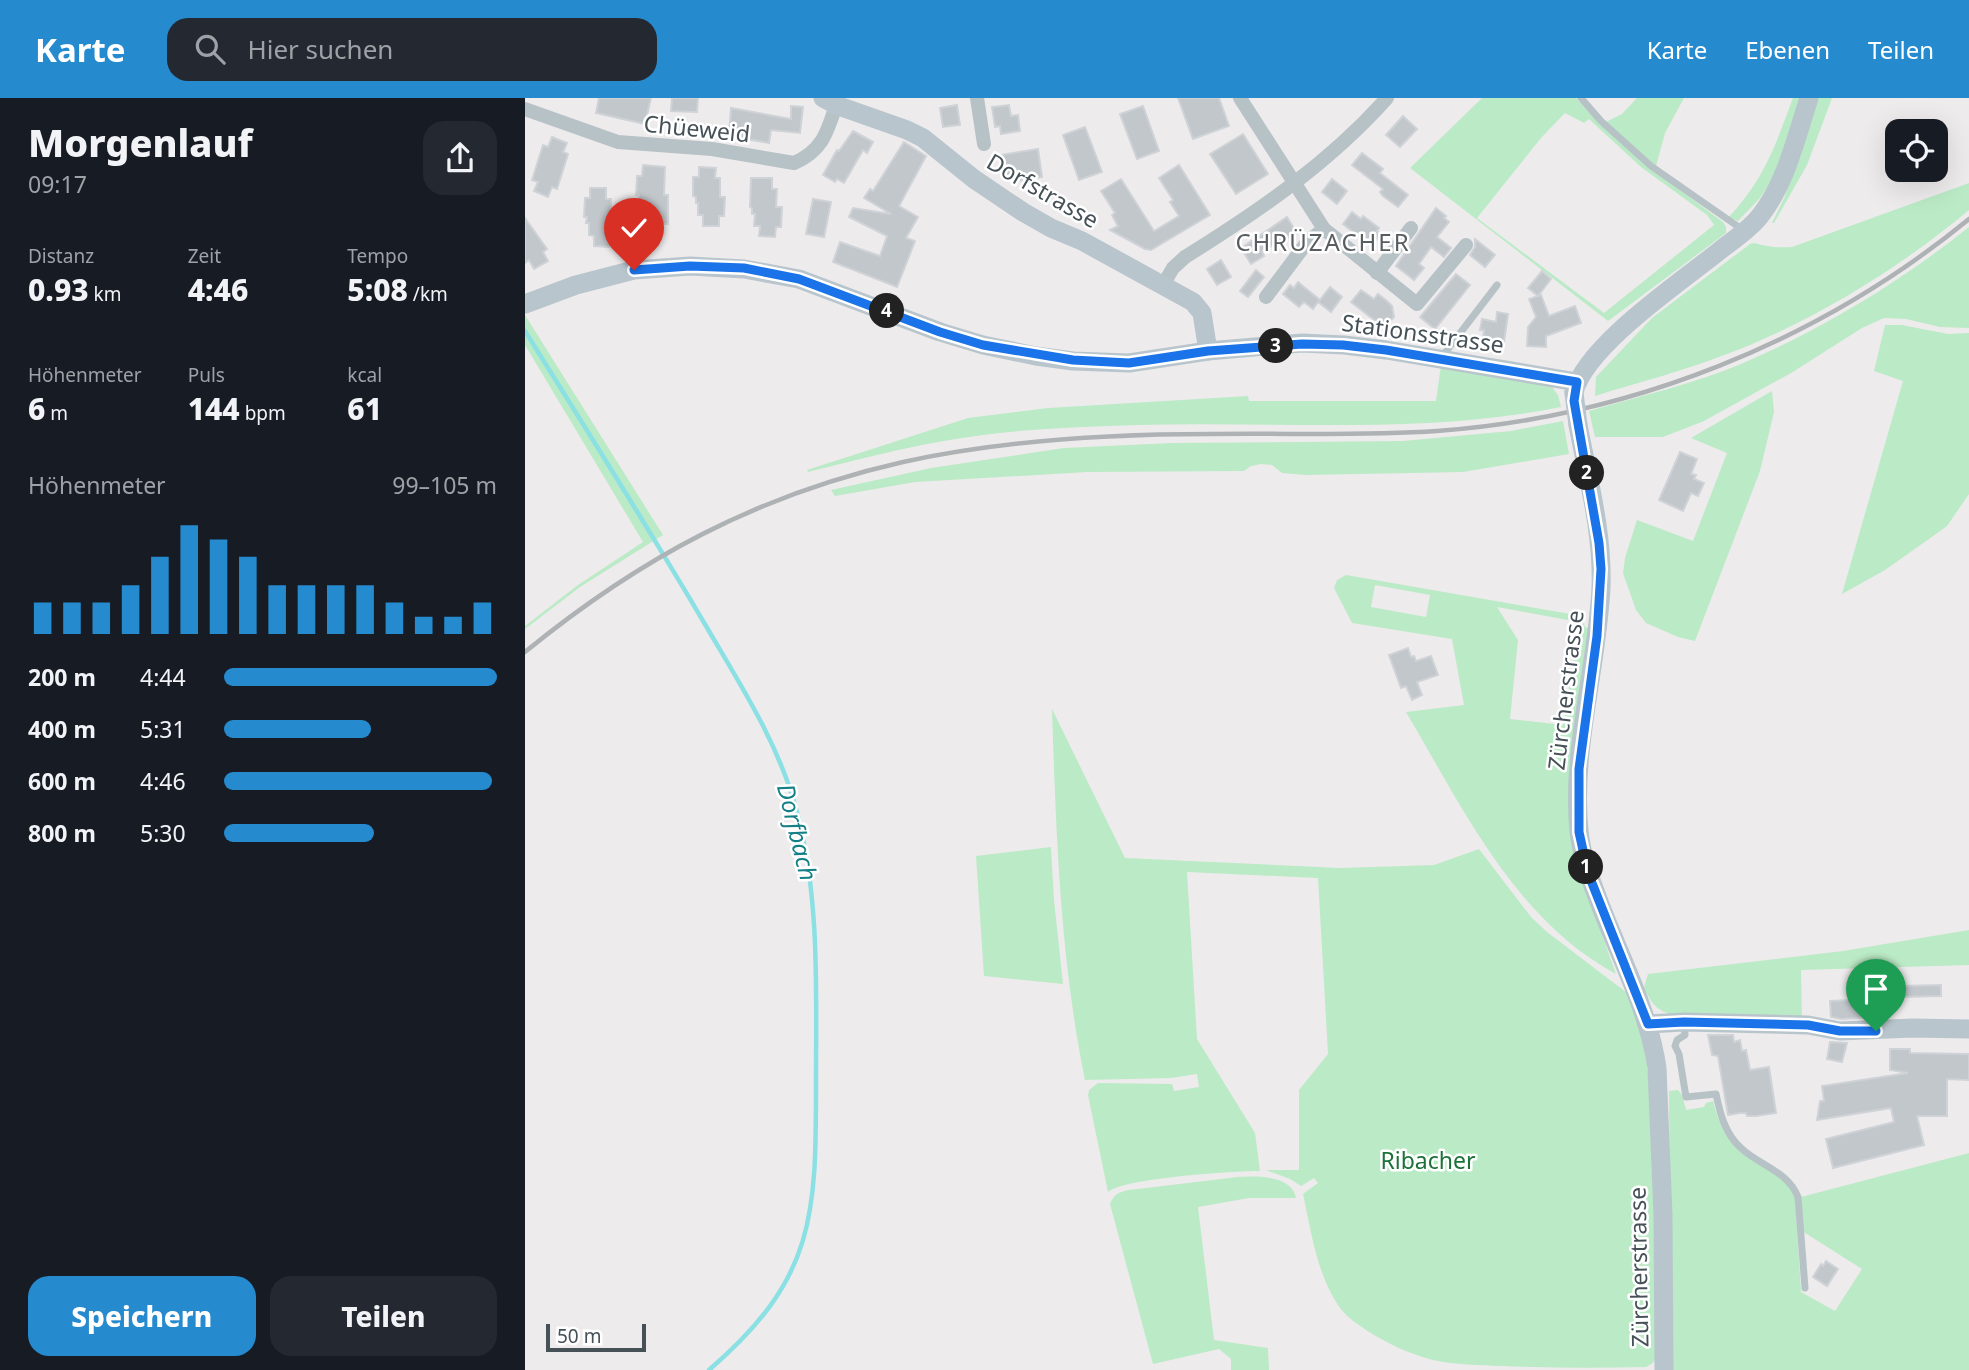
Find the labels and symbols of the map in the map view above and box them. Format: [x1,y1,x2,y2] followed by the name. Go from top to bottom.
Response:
[642,107,752,149] street label: Chüeweid
[981,145,1105,235] street label: Dorfstrasse
[604,198,664,270] pin
[1235,225,1411,258] district label: CHRÜZACHER
[869,294,905,328] pin: 4
[1340,306,1506,360] street label: Stationsstrasse
[1259,328,1293,364] pin: 3
[1569,456,1605,490] pin: 2
[1539,608,1591,772] street label: Zürcherstrasse
[770,780,826,884] water label: Dorfbach
[1569,850,1603,884] pin: 1
[1846,959,1906,1031] pin
[1380,1144,1476,1176] park label: Ribacher
[1621,1187,1655,1347] street label: Zürcherstrasse
[546,1321,646,1353] scale bar

